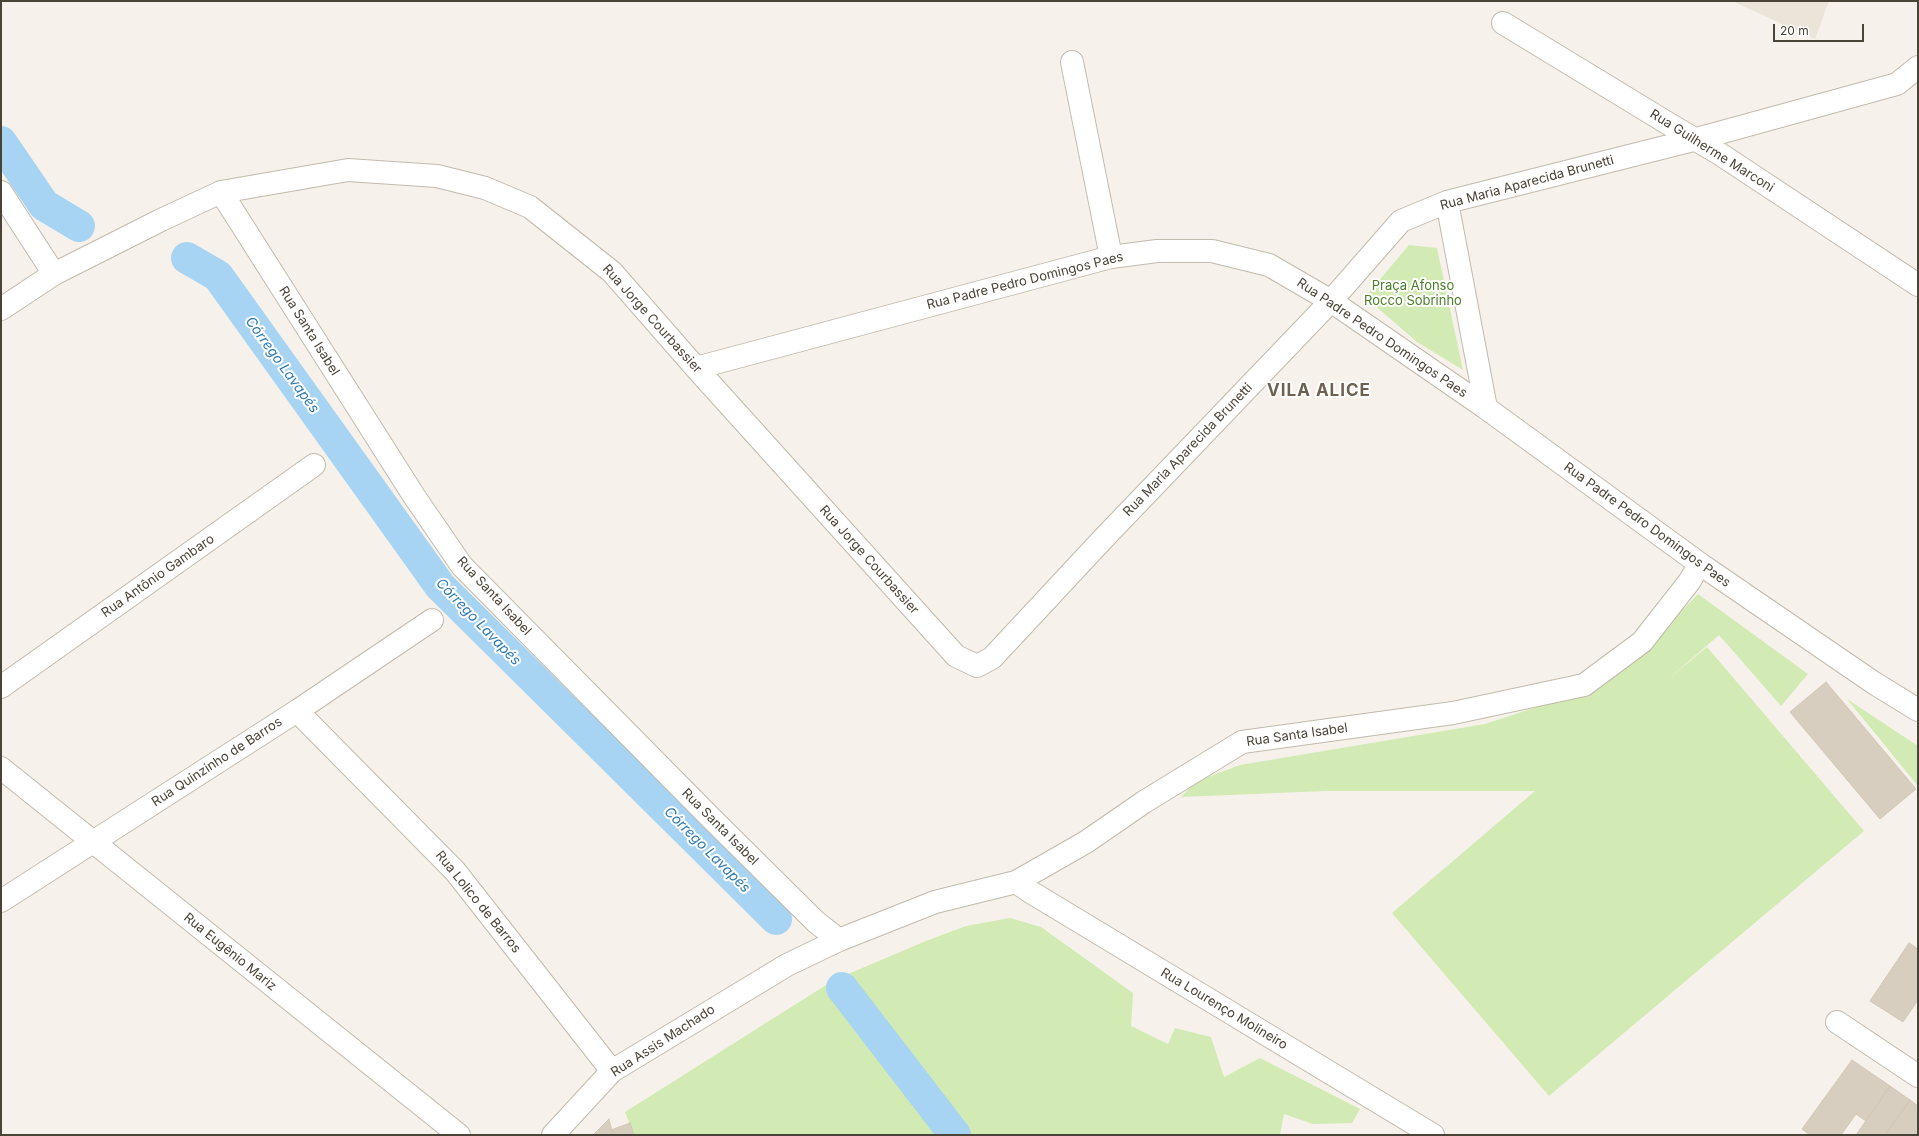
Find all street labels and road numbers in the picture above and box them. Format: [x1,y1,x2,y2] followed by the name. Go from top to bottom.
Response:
[1647,106,1777,196] street label: Rua Guilherme Marconi
[1439,152,1615,214] street label: Rua Maria Aparecida Brunetti
[925,249,1125,313] street label: Rua Padre Pedro Domingos Paes
[599,261,705,377] street label: Rua Jorge Courbassier
[1294,275,1470,401] street label: Rua Padre Pedro Domingos Paes
[275,284,343,378] street label: Rua Santa Isabel
[1120,380,1256,520] street label: Rua Maria Aparecida Brunetti
[1561,459,1733,591] street label: Rua Padre Pedro Domingos Paes
[816,502,922,618] street label: Rua Jorge Courbassier
[99,531,217,621] street label: Rua Antônio Gambaro
[454,553,534,639] street label: Rua Santa Isabel
[149,714,285,810] street label: Rua Quinzinho de Barros
[1245,720,1349,750] street label: Rua Santa Isabel
[678,785,762,869] street label: Rua Santa Isabel
[432,848,524,956] street label: Rua Lolico de Barros
[180,910,280,994] street label: Rua Eugênio Mariz
[1158,965,1290,1053] street label: Rua Lourenço Molineiro
[608,1002,718,1080] street label: Rua Assis Machado

